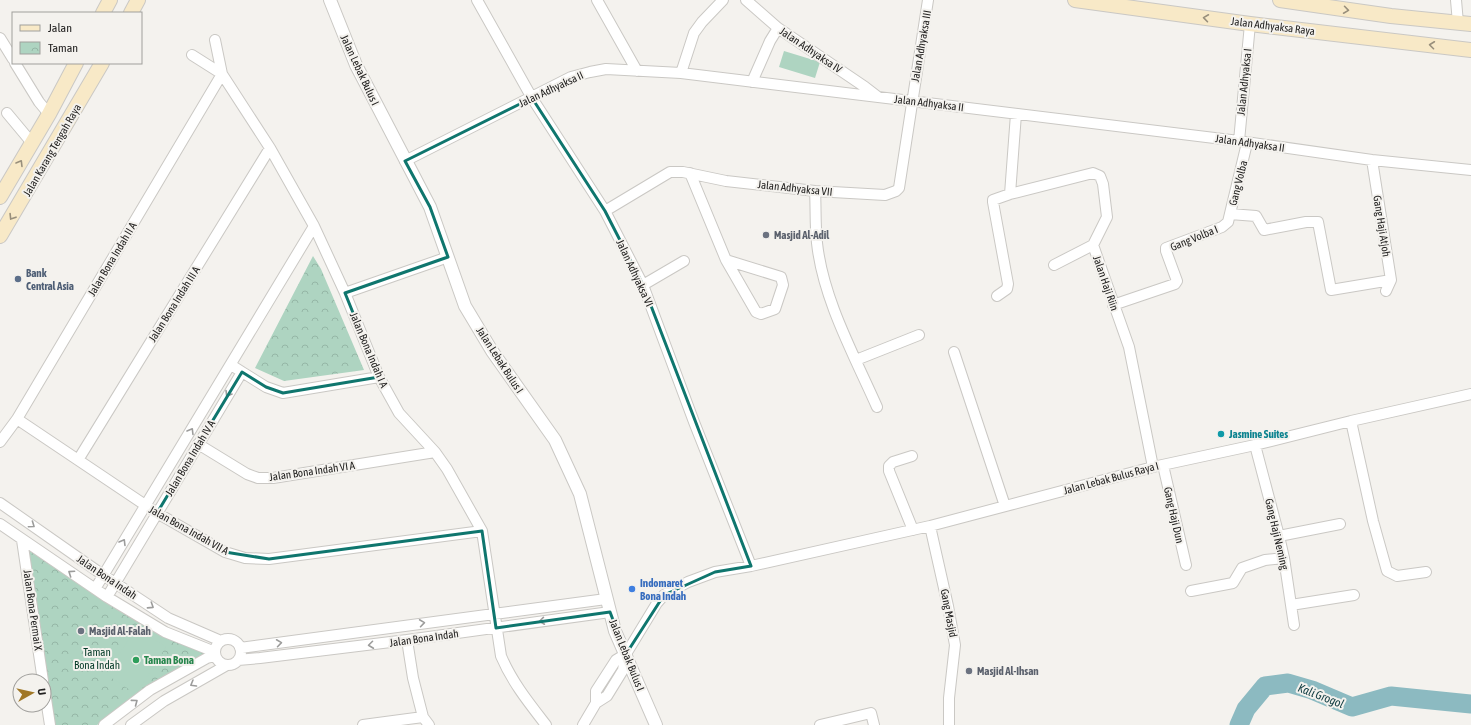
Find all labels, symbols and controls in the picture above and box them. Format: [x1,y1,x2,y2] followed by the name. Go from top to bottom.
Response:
[1343,5,1349,14] one-way arrow
[909,9,933,83] street label: Jalan Adhyaksa III
[12,12,142,64] legend
[1203,14,1209,23] one-way arrow
[1230,15,1316,37] street label: Jalan Adhyaksa Raya
[48,21,72,35] text: Jalan
[778,25,845,76] street label: Jalan Adhyaksa IV
[338,33,382,107] street label: Jalan Lebak Bulus I
[48,41,78,55] text: Taman
[1429,41,1435,50] one-way arrow
[1235,48,1253,116] street label: Jalan Adhyaksa I
[517,69,585,109] street label: Jalan Adhyaksa II
[894,93,964,113] street label: Jalan Adhyaksa II
[21,102,83,198] street label: Jalan Karang Tengah Raya
[1215,132,1285,154] street label: Jalan Adhyaksa II
[1227,159,1249,207] street label: Gang Volba
[15,160,22,167] one-way arrow
[757,178,833,198] street label: Jalan Adhyaksa VII
[1371,194,1393,258] street label: Gang Haji Atjoh
[9,213,16,220] one-way arrow
[85,220,139,298] street label: Jalan Bona Indah II A
[1168,223,1220,253] street label: Gang Volba I
[774,229,830,241] place label: Masjid Al-Adil
[761,230,771,240] marker: Masjid Al-Adil
[614,238,656,308] street label: Jalan Adhyaksa VI
[1091,254,1121,312] street label: Jalan Haji Riin
[146,264,202,344] street label: Jalan Bona Indah III A
[26,267,74,292] place label: Bank Central Asia
[13,274,23,284] marker: Bank Central Asia
[348,310,391,390] street label: Jalan Bona Indah I A
[474,325,526,395] street label: Jalan Lebak Bulus I
[226,390,233,397] one-way arrow
[163,417,218,498] street label: Jalan Bona Indah IV A
[186,428,193,435] one-way arrow
[1228,428,1288,440] place label: Jasmine Suites
[1216,429,1226,439] marker: Jasmine Suites
[268,459,356,483] street label: Jalan Bona Indah VI A
[1062,460,1160,496] street label: Jalan Lebak Bulus Raya I
[1162,486,1186,544] street label: Gang Haji Dun
[1263,497,1291,571] street label: Gang Haji Neming
[147,503,231,557] street label: Jalan Bona Indah VII A
[28,520,35,528] one-way arrow
[119,539,126,546] one-way arrow
[75,553,139,601] street label: Jalan Bona Indah
[21,569,45,651] street label: Jalan Bona Permai X
[68,570,75,578] one-way arrow
[640,577,686,602] place label: Indomaret Bona Indah
[627,584,637,594] marker: Indomaret Bona Indah
[938,588,960,638] street label: Gang Masjid
[147,602,154,609] one-way arrow
[539,616,545,625] one-way arrow
[607,617,647,693] street label: Jalan Lebak Bulus I
[418,619,425,628] one-way arrow
[89,625,151,637] place label: Masjid Al-Falah
[76,626,86,636] marker: Masjid Al-Falah
[389,627,459,649] street label: Jalan Bona Indah
[276,639,282,648] one-way arrow
[368,640,374,649] one-way arrow
[74,646,120,671] park label: Taman Bona Indah
[144,654,194,666] place label: Taman Bona
[131,655,141,665] marker: Taman Bona
[977,665,1039,677] place label: Masjid Al-Ihsan
[964,666,974,676] marker: Masjid Al-Ihsan
[12,673,52,713] north arrow
[190,679,197,687] one-way arrow
[1296,681,1346,711] water label: Kali Grogol
[36,688,48,696] text: U
[130,699,137,706] one-way arrow

